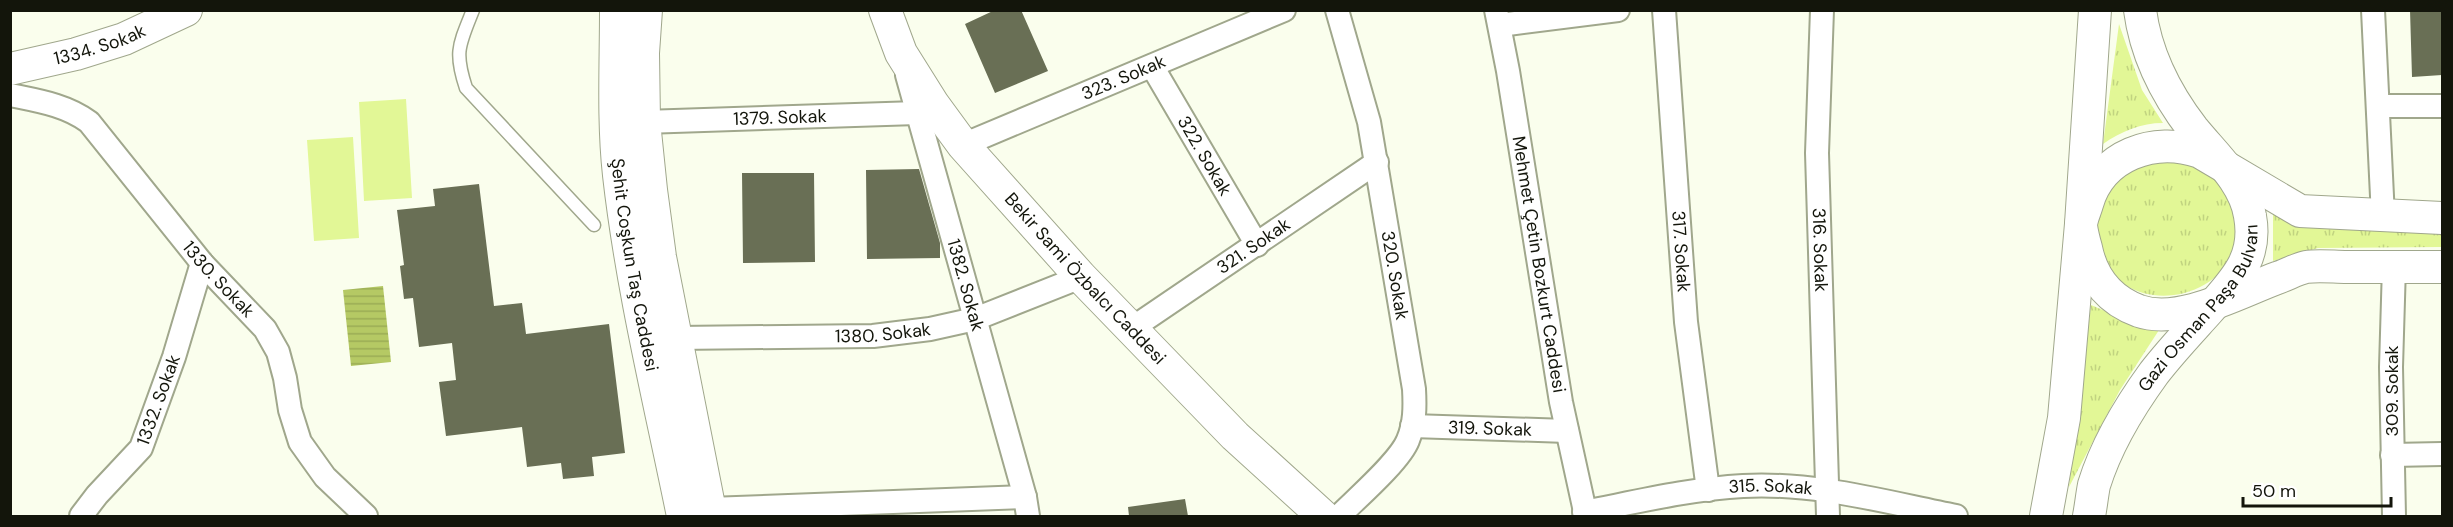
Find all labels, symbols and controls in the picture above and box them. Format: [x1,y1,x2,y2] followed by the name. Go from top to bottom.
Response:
[52,19,150,71] street label: 1334. Sokak
[1078,49,1169,106] street label: 323. Sokak
[733,104,827,131] street label: 1379. Sokak
[1172,111,1237,200] street label: 322. Sokak
[1507,134,1571,394] street label: Mehmet Çetin Bozkurt Caddesi
[605,157,664,373] street label: Şehit Coşkun Taş Caddesi
[999,188,1171,370] street label: Bekir Sami Özbalcı Caddesi
[1807,208,1833,292] street label: 316. Sokak
[1666,210,1696,293] street label: 317. Sokak
[1212,212,1295,279] street label: 321. Sokak
[2132,224,2264,396] street label: Gazi Osman Paşa Bulvarı
[1376,229,1414,322] street label: 320. Sokak
[177,236,260,323] street label: 1330. Sokak
[941,236,990,334] street label: 1382. Sokak
[835,317,932,348] street label: 1380. Sokak
[2380,345,2404,437] street label: 309. Sokak
[131,351,186,448] street label: 1332. Sokak
[1448,415,1532,442] street label: 319. Sokak
[2243,470,2392,508] scale bar
[1728,473,1814,501] street label: 315. Sokak
[2252,479,2296,503] text: 50 m

